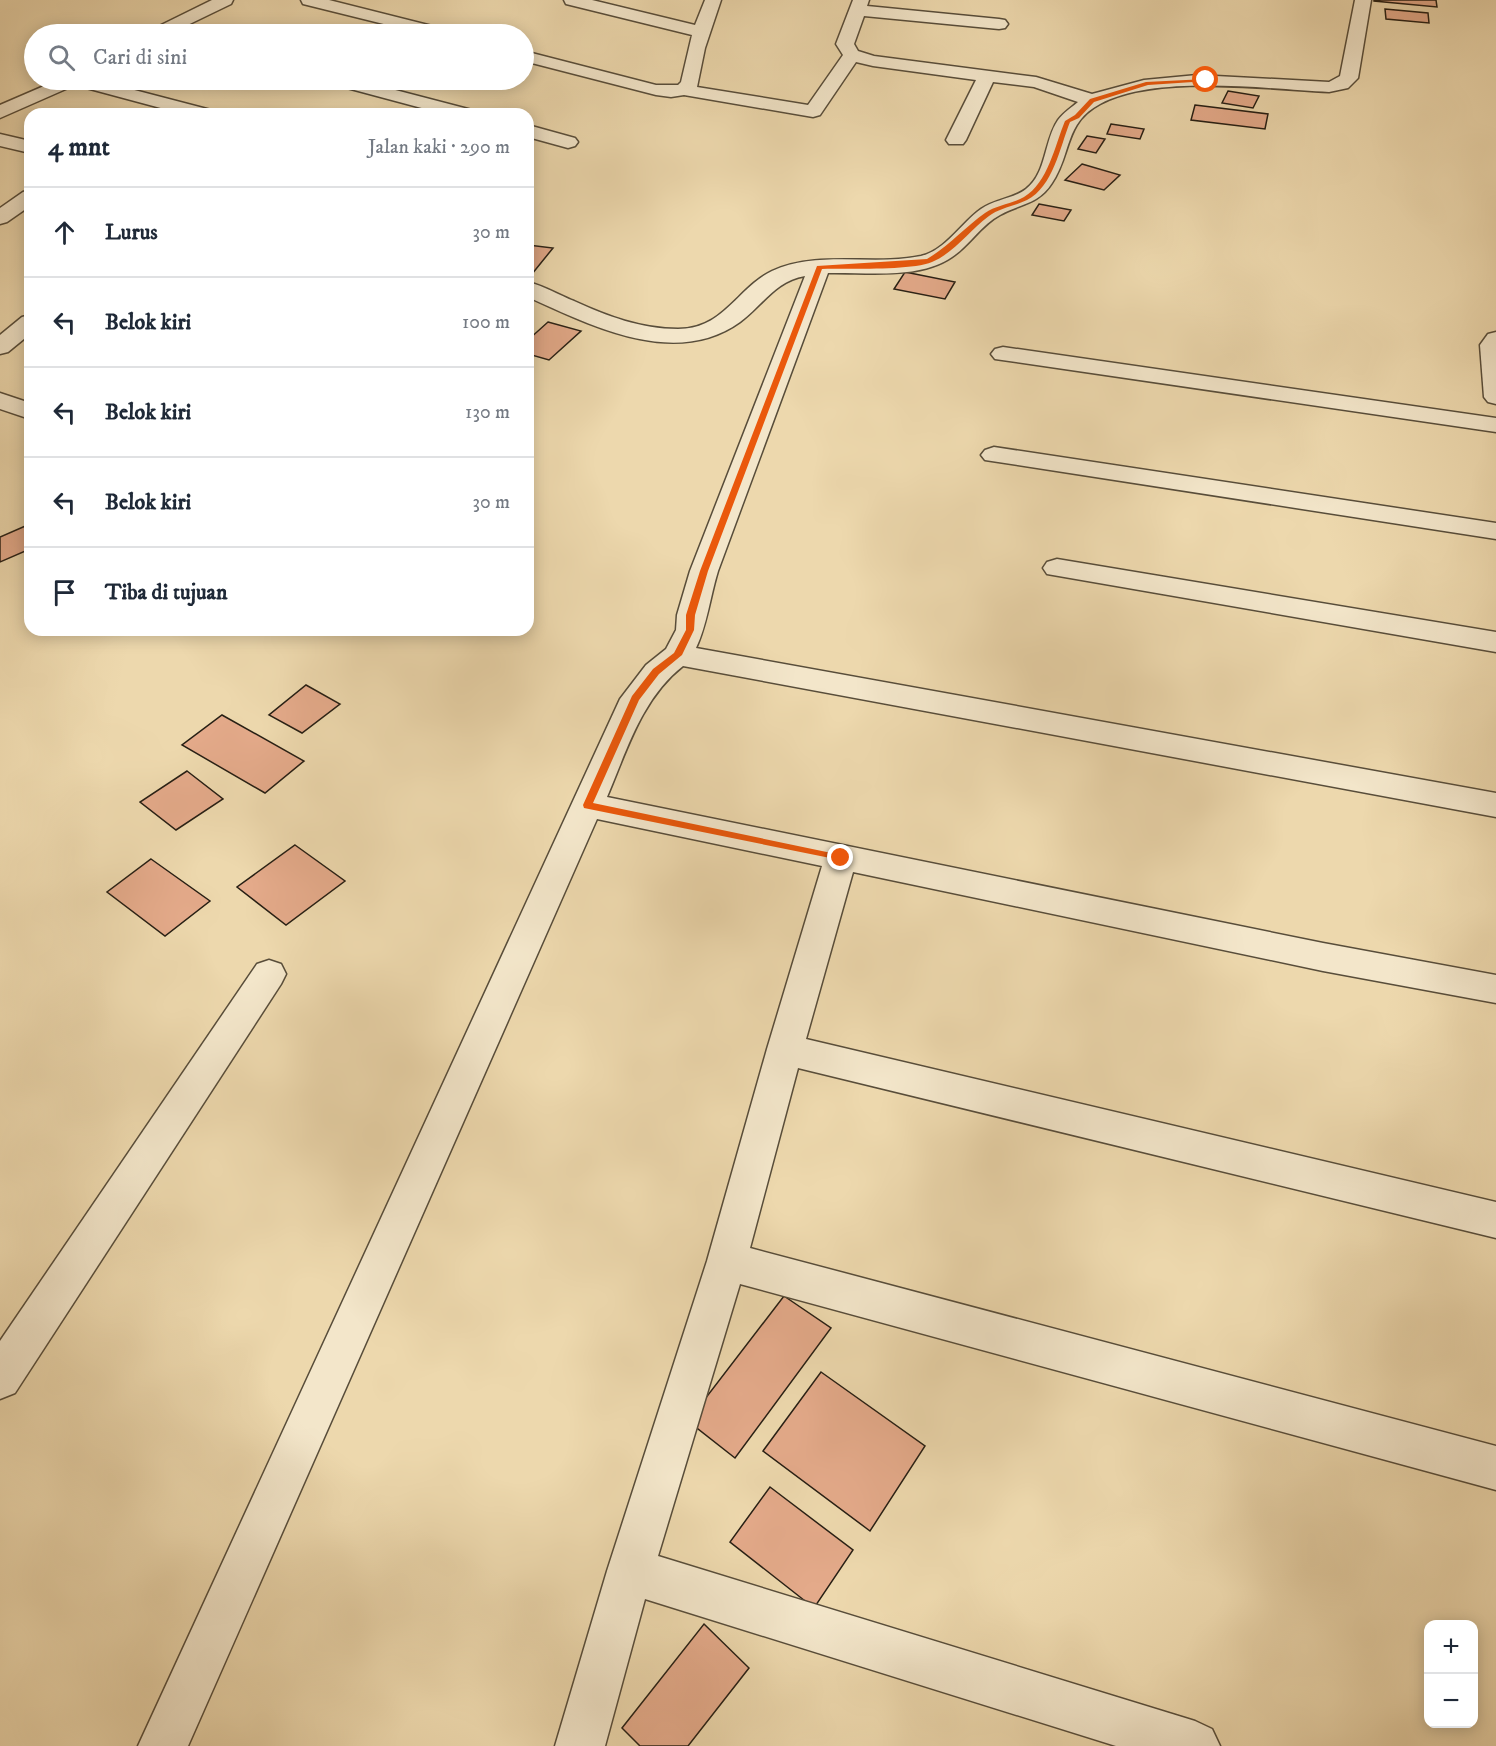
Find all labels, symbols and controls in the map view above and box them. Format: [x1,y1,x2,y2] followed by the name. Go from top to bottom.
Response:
[24,24,534,90] search box
[45,41,78,74] icon: search
[93,44,187,71] text: Cari di sini
[1192,66,1218,92] route start
[48,131,110,164] text: 4 mnt
[368,135,510,160] text: Jalan kaki · 290 m
[48,216,81,249] icon: ahead
[105,219,158,246] text: Lurus
[472,220,510,245] text: 30 m
[48,306,81,339] icon: left
[105,309,191,336] text: Belok kiri
[462,310,510,335] text: 100 m
[48,396,81,429] icon: left
[105,399,191,426] text: Belok kiri
[465,400,510,425] text: 130 m
[48,486,81,519] icon: left
[105,489,191,516] text: Belok kiri
[472,490,510,515] text: 30 m
[48,576,81,609] icon: arrive
[105,579,227,606] text: Tiba di tujuan
[827,844,853,870] route end
[1424,1620,1478,1728] map controls
[1424,1620,1478,1674] button: +
[1424,1674,1478,1728] button: −

